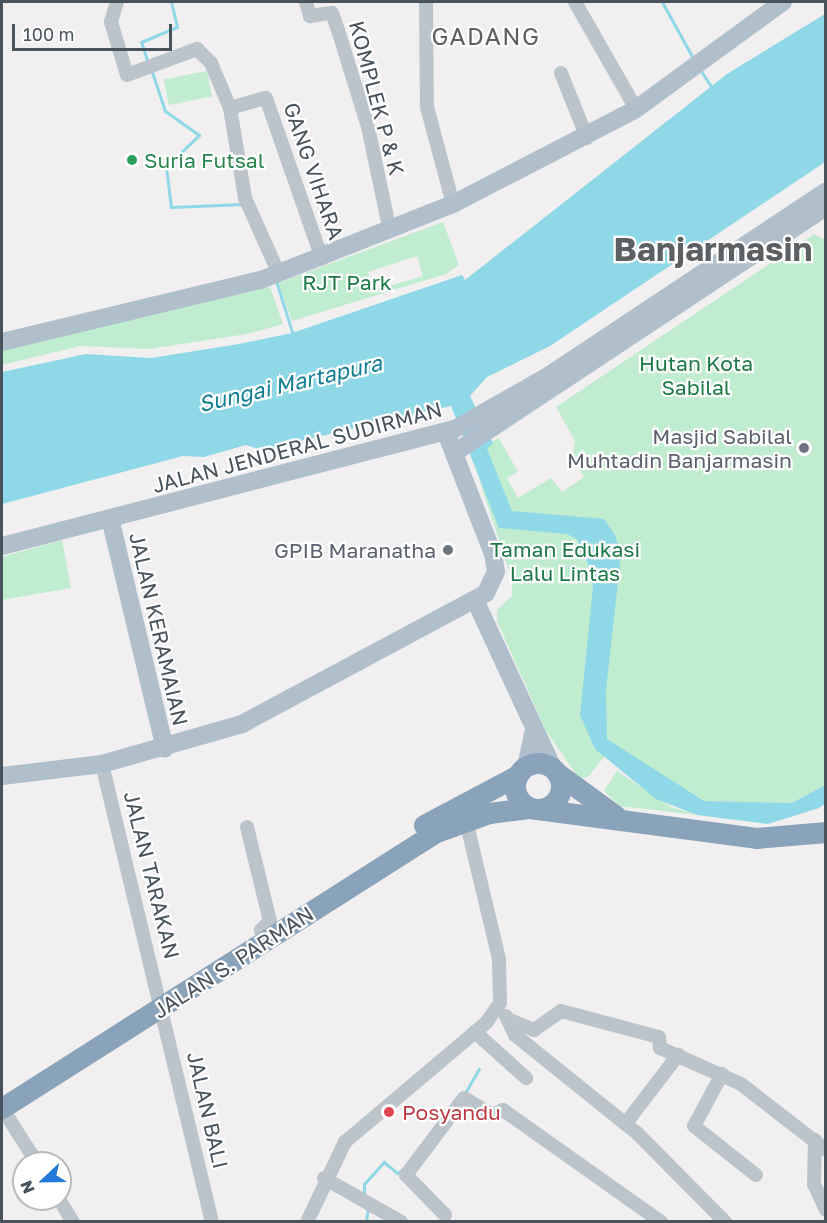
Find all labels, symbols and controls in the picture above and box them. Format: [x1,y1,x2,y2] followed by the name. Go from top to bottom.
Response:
[15,12,176,50] scale bar
[344,18,410,178] street label: KOMPLEK P & K
[431,22,541,50] district label: GADANG
[23,23,74,45] text: 100 m
[279,99,349,243] street label: GANG VIHARA
[144,147,264,173] place label: Suria Futsal
[125,153,139,167] marker: Suria Futsal
[614,229,812,269] district label: Banjarmasin
[302,269,392,295] park label: RJT Park
[196,349,384,417] water label: Sungai Martapura
[639,350,753,400] park label: Hutan Kota Sabilal
[149,396,445,498] street label: JALAN JENDERAL SUDIRMAN
[567,423,792,473] place label: Masjid Sabilal Muhtadin Banjarmasin
[797,441,811,455] marker: Masjid Sabilal Muhtadin Banjarmasin
[125,530,193,728] street label: JALAN KERAMAIAN
[490,536,640,586] park label: Taman Edukasi Lalu Lintas
[274,537,436,563] place label: GPIB Maranatha
[441,543,455,557] marker: GPIB Maranatha
[119,789,185,961] street label: JALAN TARAKAN
[148,901,318,1023] street label: JALAN S. PARMAN
[182,1049,234,1171] street label: JALAN BALI
[402,1099,501,1125] place label: Posyandu
[380,1103,398,1121] marker: Posyandu
[12,1151,72,1211] north arrow
[16,1178,39,1196] text: N

